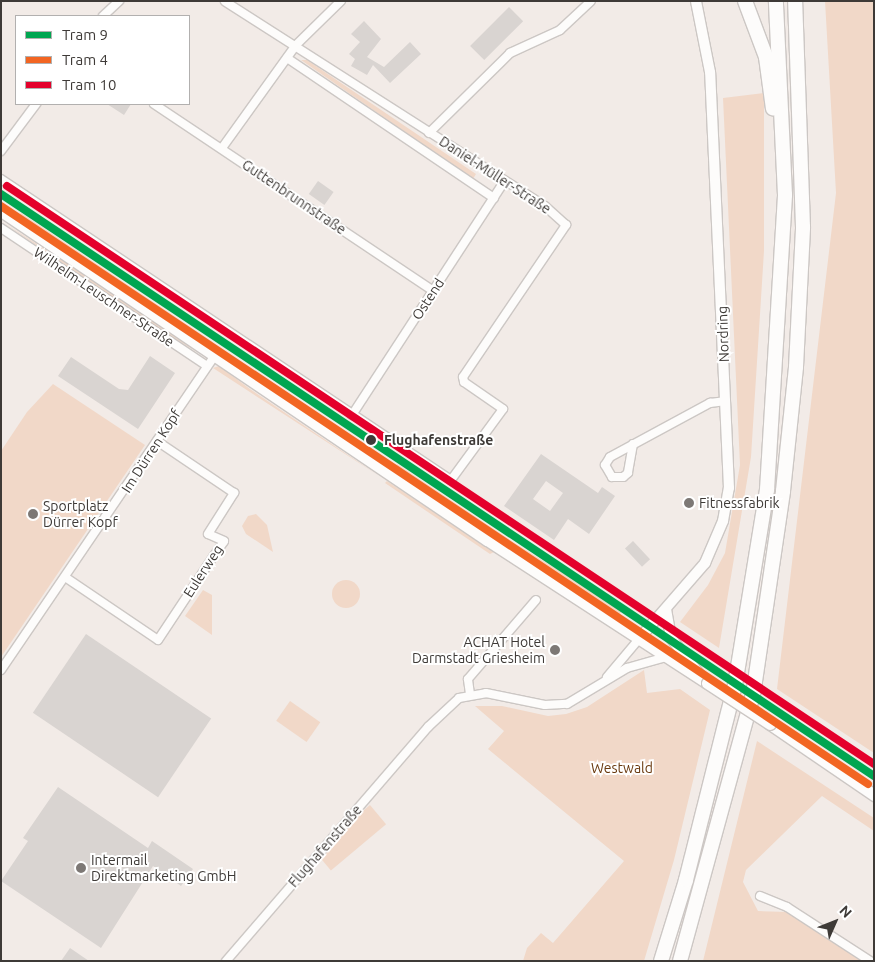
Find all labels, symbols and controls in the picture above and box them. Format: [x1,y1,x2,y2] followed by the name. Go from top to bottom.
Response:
[15,15,190,105] legend
[62,26,108,43] text: Tram 9
[62,51,108,68] text: Tram 4
[62,76,117,93] text: Tram 10
[436,133,554,217] street label: Daniel-Müller-Straße
[239,156,349,238] street label: Guttenbrunnstraße
[31,244,177,350] street label: Wilhelm-Leuschner-Straße
[408,275,448,323] street label: Ostend
[714,306,732,362] street label: Nordring
[118,406,184,496] street label: Im Dürren Kopf
[362,431,380,449] marker: Flughafenstraße
[384,432,493,448] place label: Flughafenstraße
[699,495,780,511] place label: Fitnessfabrik
[683,497,695,509] marker: Fitnessfabrik
[43,498,118,530] place label: Sportplatz Dürrer Kopf
[27,508,39,520] marker: Sportplatz Dürrer Kopf
[180,542,226,600] street label: Eulerweg
[412,634,545,666] place label: ACHAT Hotel Darmstadt Griesheim
[549,644,561,656] marker: ACHAT Hotel Darmstadt Griesheim
[591,760,653,776] park label: Westwald
[285,801,365,891] street label: Flughafenstraße
[91,852,236,884] place label: Intermail Direktmarketing GmbH
[75,862,87,874] marker: Intermail Direktmarketing GmbH
[810,897,860,947] north arrow
[836,902,855,921] text: N

